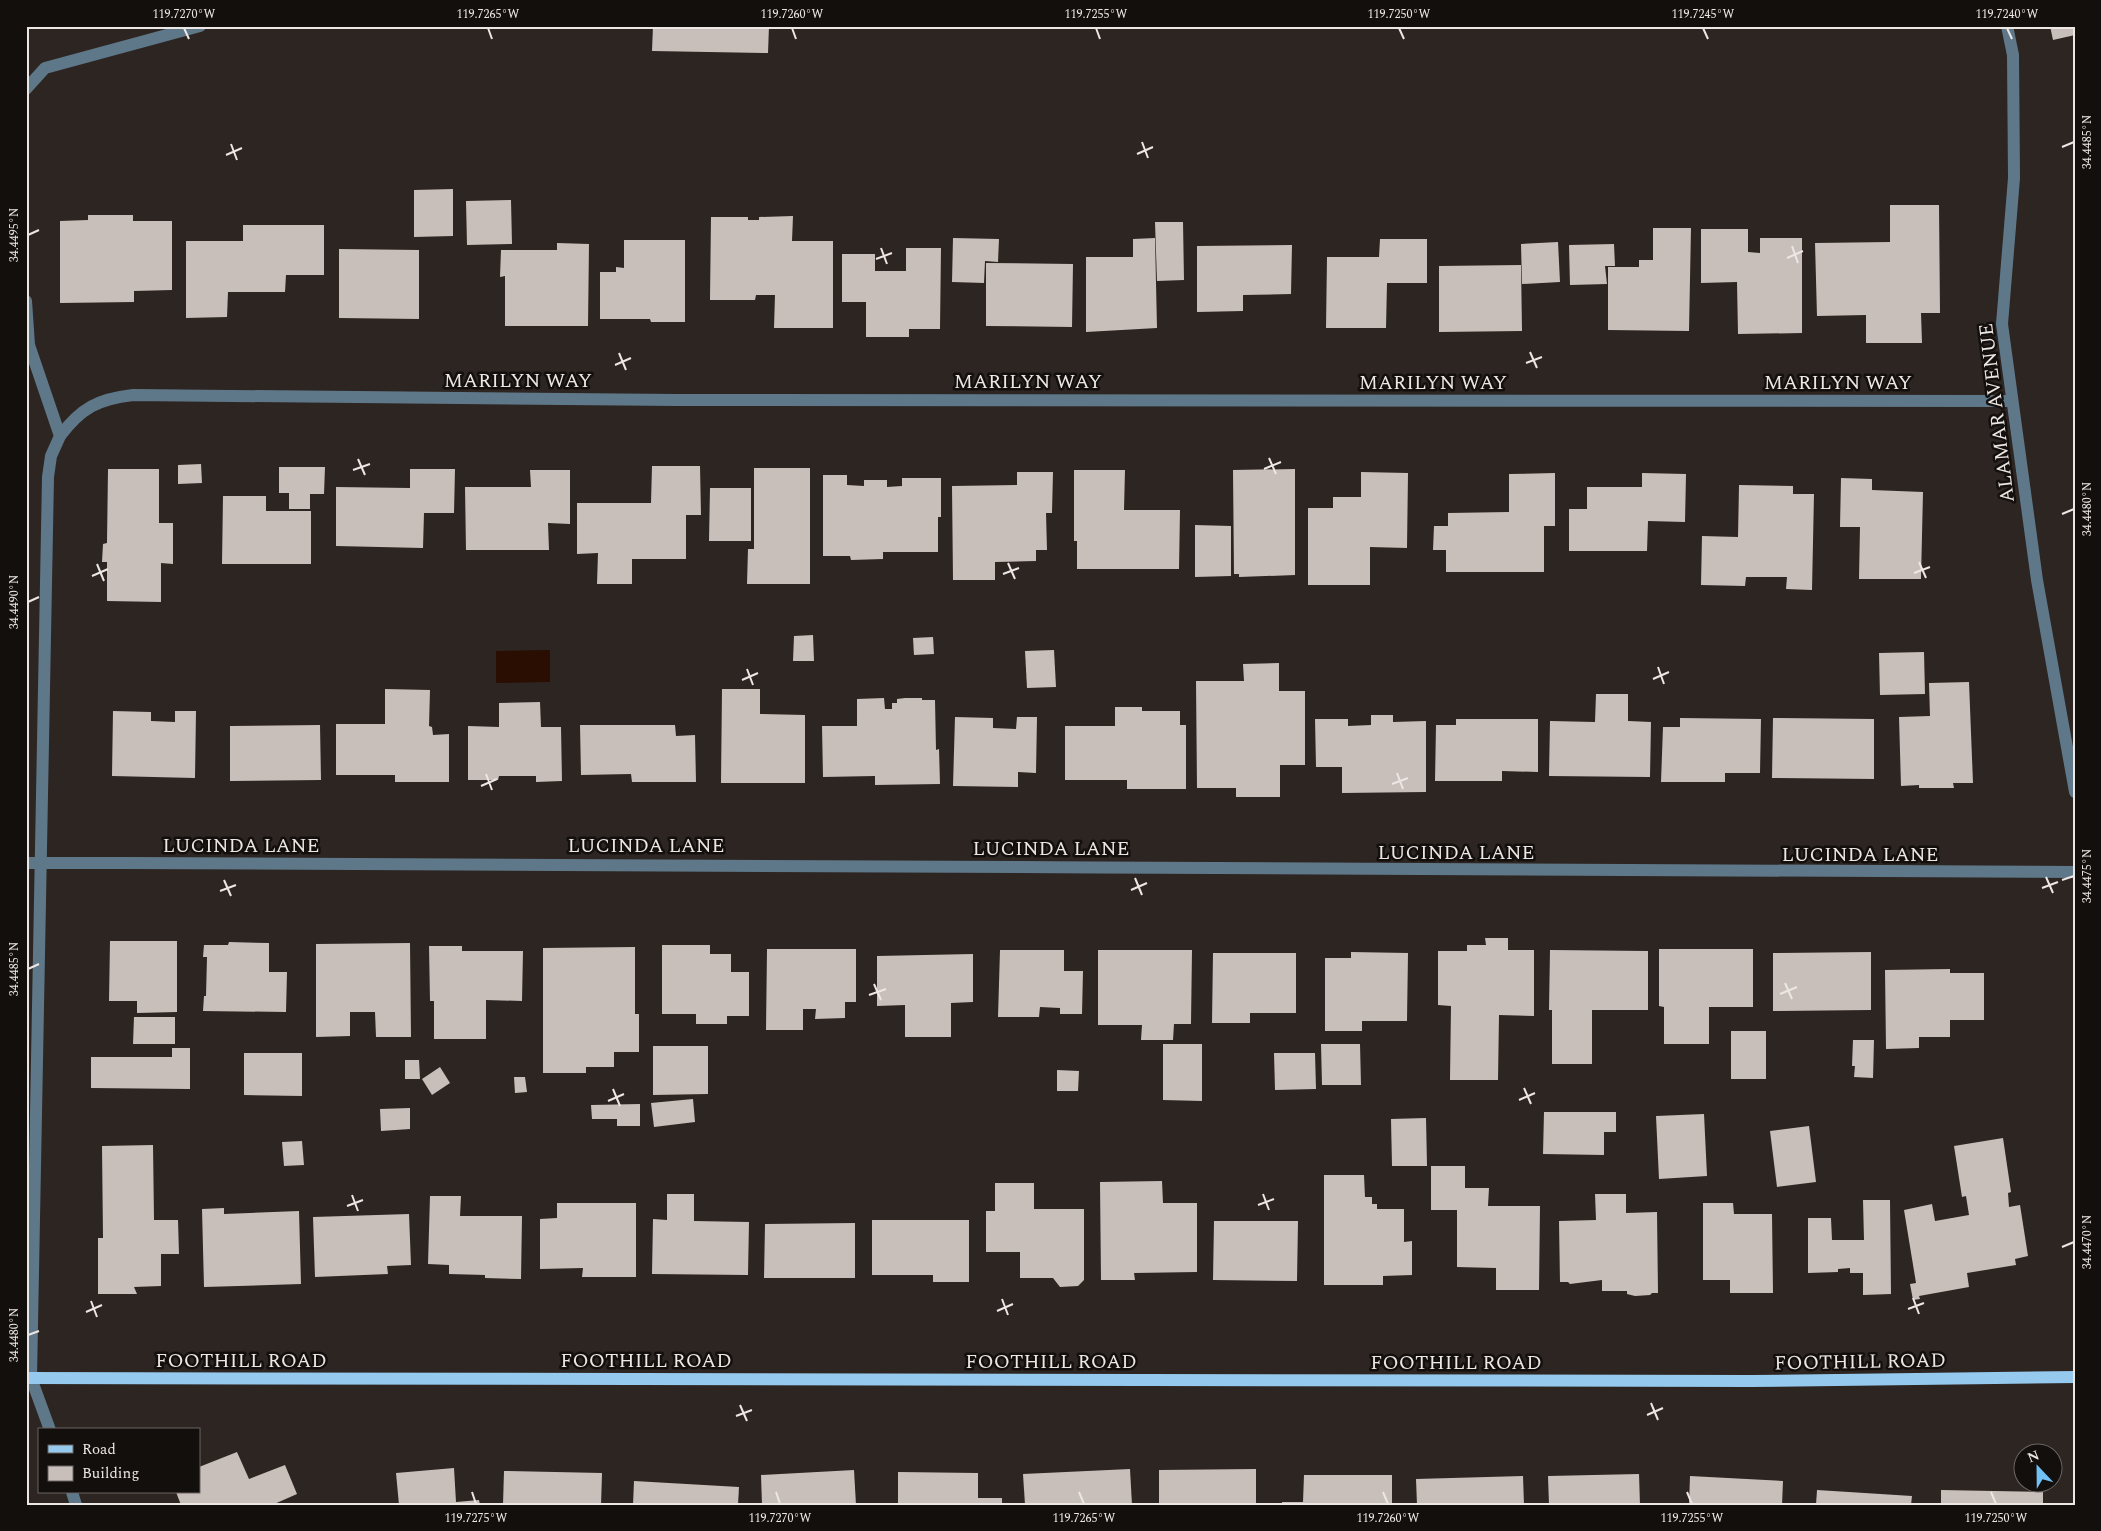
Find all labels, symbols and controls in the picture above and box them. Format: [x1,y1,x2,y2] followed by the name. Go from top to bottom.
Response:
[153,5,216,24] text: 119.7270°W
[457,5,520,24] text: 119.7265°W
[761,5,824,24] text: 119.7260°W
[1065,5,1128,24] text: 119.7255°W
[1368,5,1431,24] text: 119.7250°W
[1672,5,1735,24] text: 119.7245°W
[1976,5,2039,24] text: 119.7240°W
[2078,115,2097,169] text: 34.4485°N
[5,208,24,262] text: 34.4495°N
[1971,321,2023,504] street label: ALAMAR AVENUE
[444,366,592,396] street label: MARILYN WAY
[954,367,1102,397] street label: MARILYN WAY
[1359,368,1507,398] street label: MARILYN WAY
[1764,368,1912,398] street label: MARILYN WAY
[2078,482,2097,536] text: 34.4480°N
[5,575,24,629] text: 34.4490°N
[162,831,320,861] street label: LUCINDA LANE
[567,831,725,861] street label: LUCINDA LANE
[972,834,1130,864] street label: LUCINDA LANE
[1377,838,1535,868] street label: LUCINDA LANE
[1781,840,1939,870] street label: LUCINDA LANE
[2078,849,2097,903] text: 34.4475°N
[5,942,24,996] text: 34.4485°N
[2078,1215,2097,1269] text: 34.4470°N
[5,1308,24,1362] text: 34.4480°N
[155,1346,327,1376] street label: FOOTHILL ROAD
[560,1346,732,1376] street label: FOOTHILL ROAD
[1774,1346,1946,1378] street label: FOOTHILL ROAD
[965,1347,1137,1377] street label: FOOTHILL ROAD
[1370,1348,1542,1378] street label: FOOTHILL ROAD
[38,1428,200,1494] legend
[82,1438,116,1461] text: Road
[2014,1444,2064,1494] north arrow
[2024,1445,2043,1468] text: N
[82,1462,139,1485] text: Building
[445,1509,508,1528] text: 119.7275°W
[749,1509,812,1528] text: 119.7270°W
[1053,1509,1116,1528] text: 119.7265°W
[1357,1509,1420,1528] text: 119.7260°W
[1661,1509,1724,1528] text: 119.7255°W
[1965,1509,2028,1528] text: 119.7250°W

